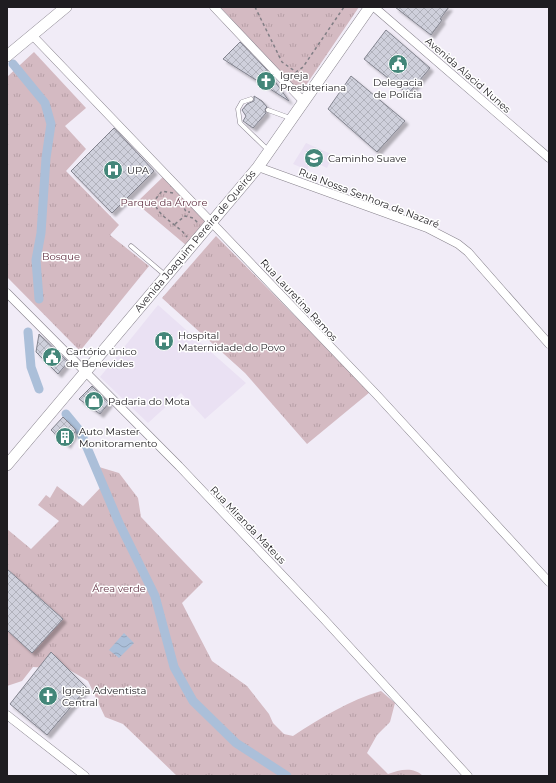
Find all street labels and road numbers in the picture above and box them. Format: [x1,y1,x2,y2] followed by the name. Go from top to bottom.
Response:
[423,34,513,116] street label: Avenida Alacid Nunes
[297,165,441,231] street label: Rua Nossa Senhora de Nazaré
[132,167,258,315] street label: Avenida Joaquim Pereira de Queirós
[257,256,341,344] street label: Rua Lauretina Ramos
[207,483,289,567] street label: Rua Miranda Mateus

